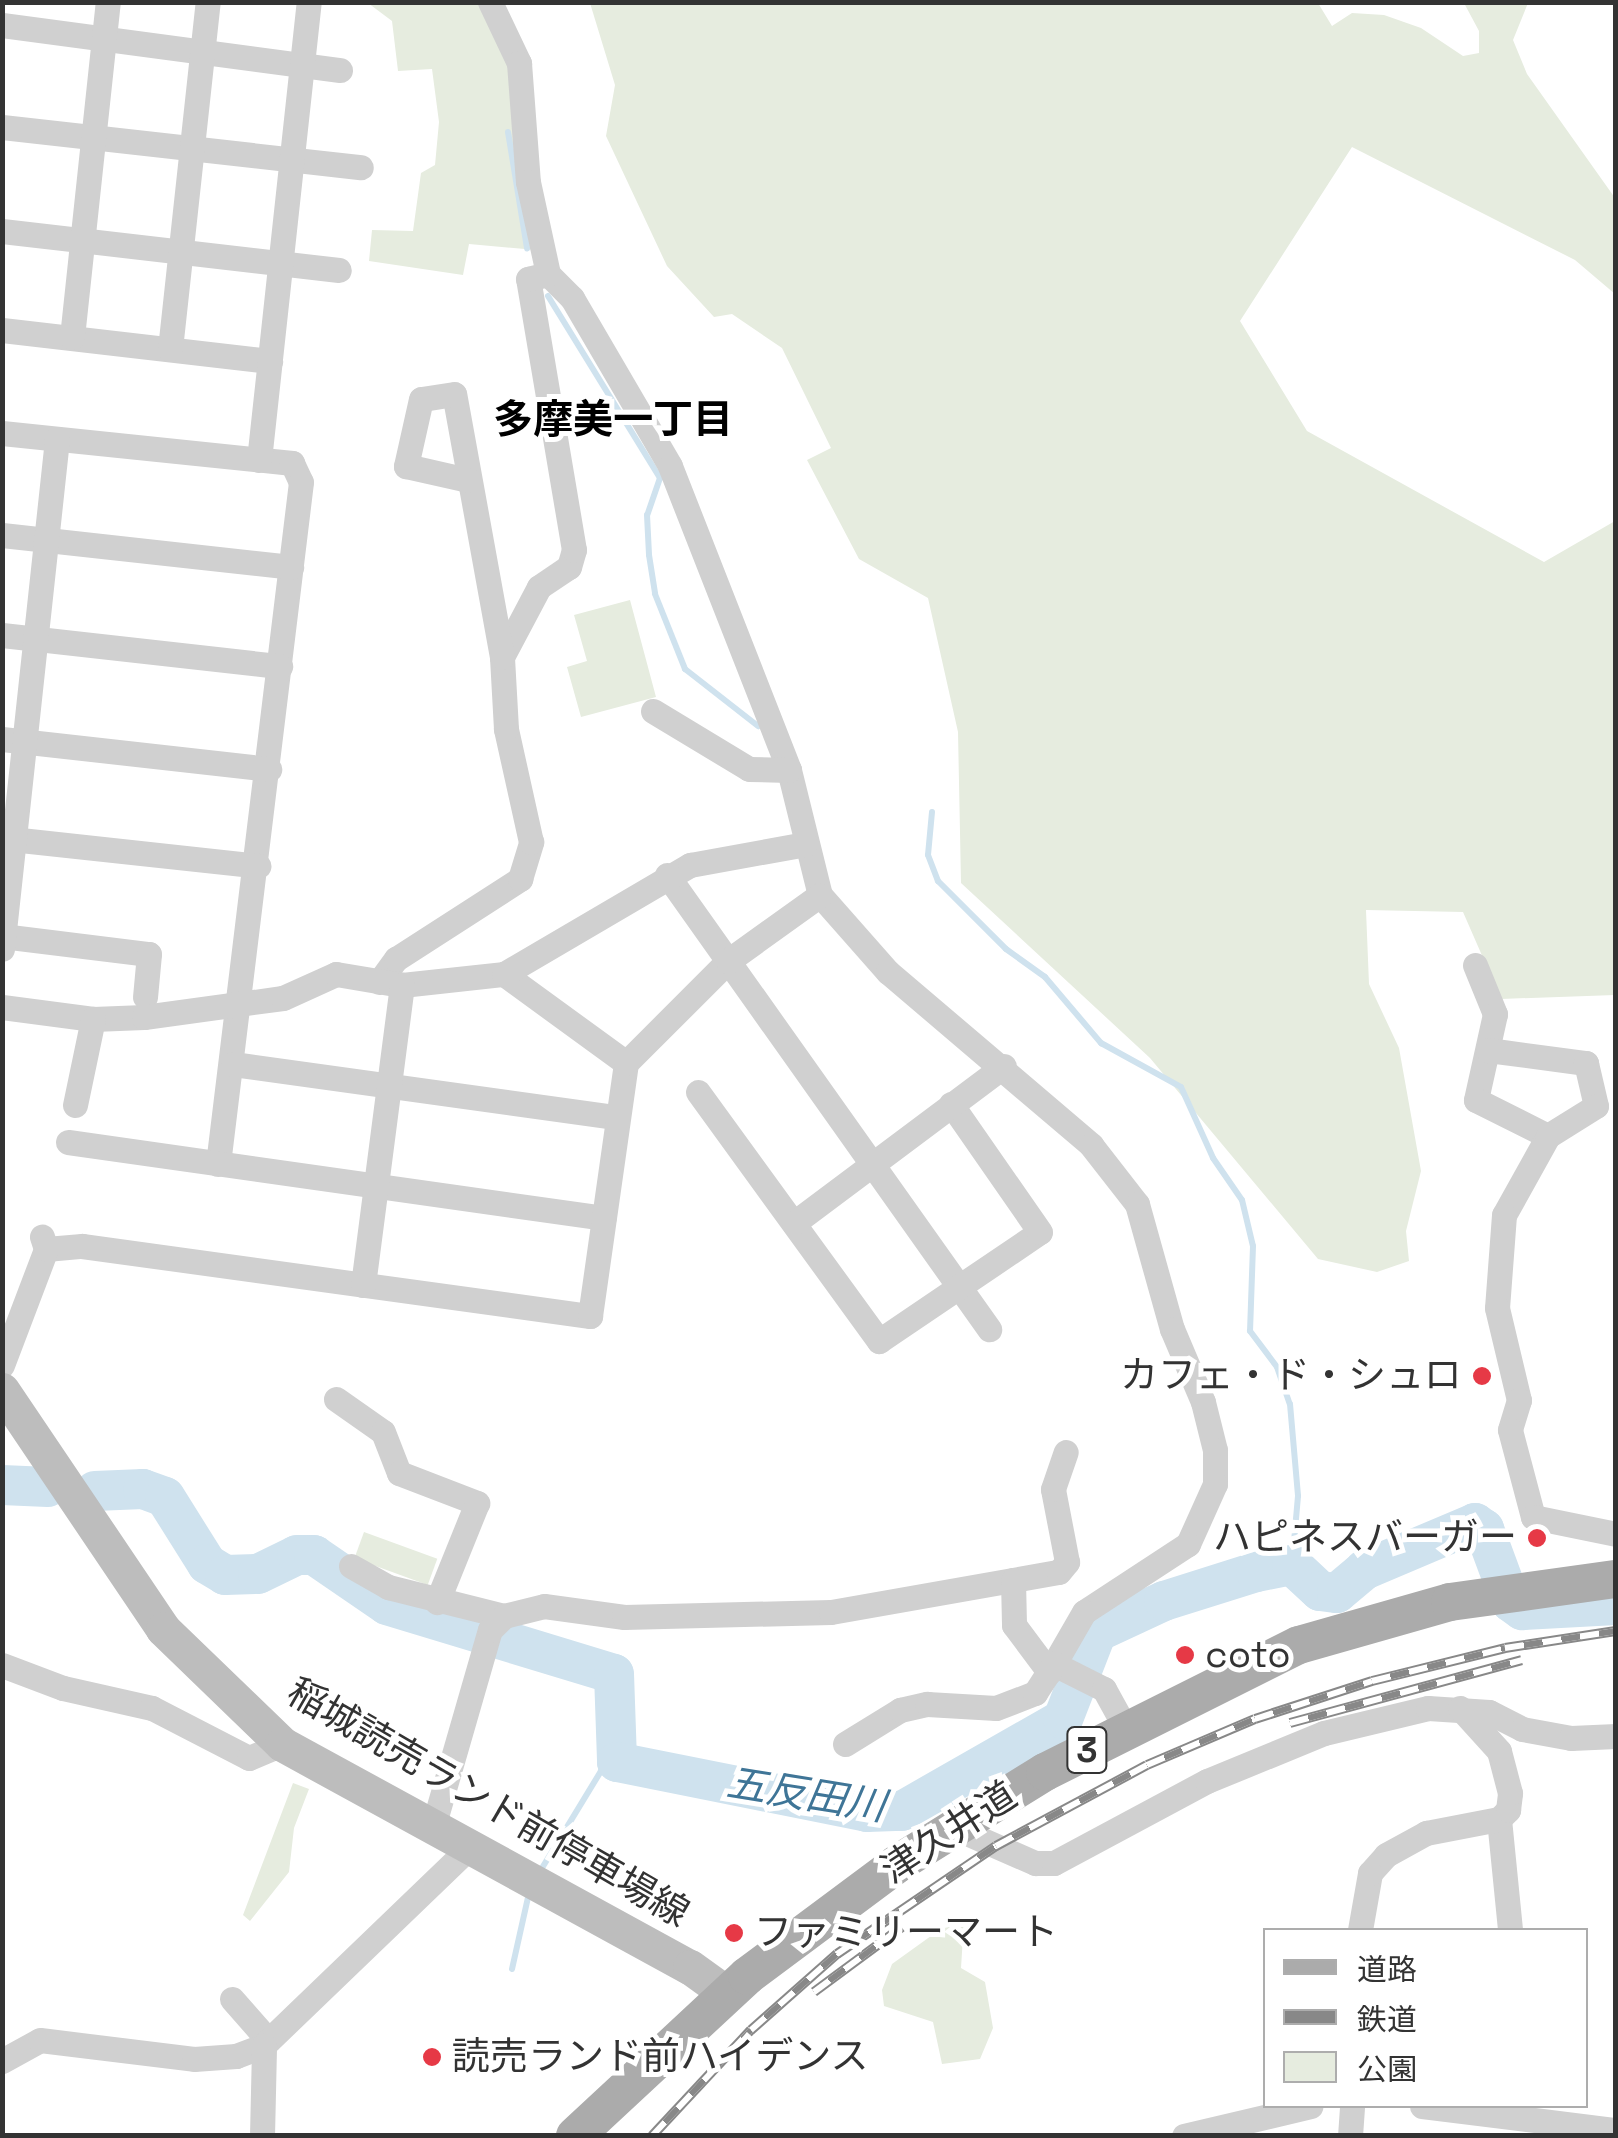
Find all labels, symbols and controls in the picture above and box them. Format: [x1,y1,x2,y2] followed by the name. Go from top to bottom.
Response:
[493,396,733,444] district label: 多摩美一丁目
[1120,1353,1462,1399] place label: カフェ・ド・シュロ
[1471,1365,1493,1387] marker: カフェ・ド・シュロ
[1213,1515,1517,1561] place label: ハピネスバーガー
[1526,1527,1548,1549] marker: ハピネスバーガー
[1205,1632,1291,1678] place label: coto
[1174,1644,1196,1666] marker: coto
[279,1669,697,1937] street label: 稲城読売ランド前停車場線
[1064,1720,1110,1780] road number: 3
[723,1759,889,1831] water label: 五反田川
[873,1772,1025,1894] street label: 津久井道
[754,1910,1058,1956] place label: ファミリーマート
[723,1922,745,1944] marker: ファミリーマート
[1263,1928,1588,2108] legend
[1357,1950,1417,1989] text: 道路
[1357,2000,1417,2039] text: 鉄道
[452,2034,870,2080] place label: 読売ランド前ハイデンス
[421,2046,443,2068] marker: 読売ランド前ハイデンス
[1357,2050,1417,2089] text: 公園

